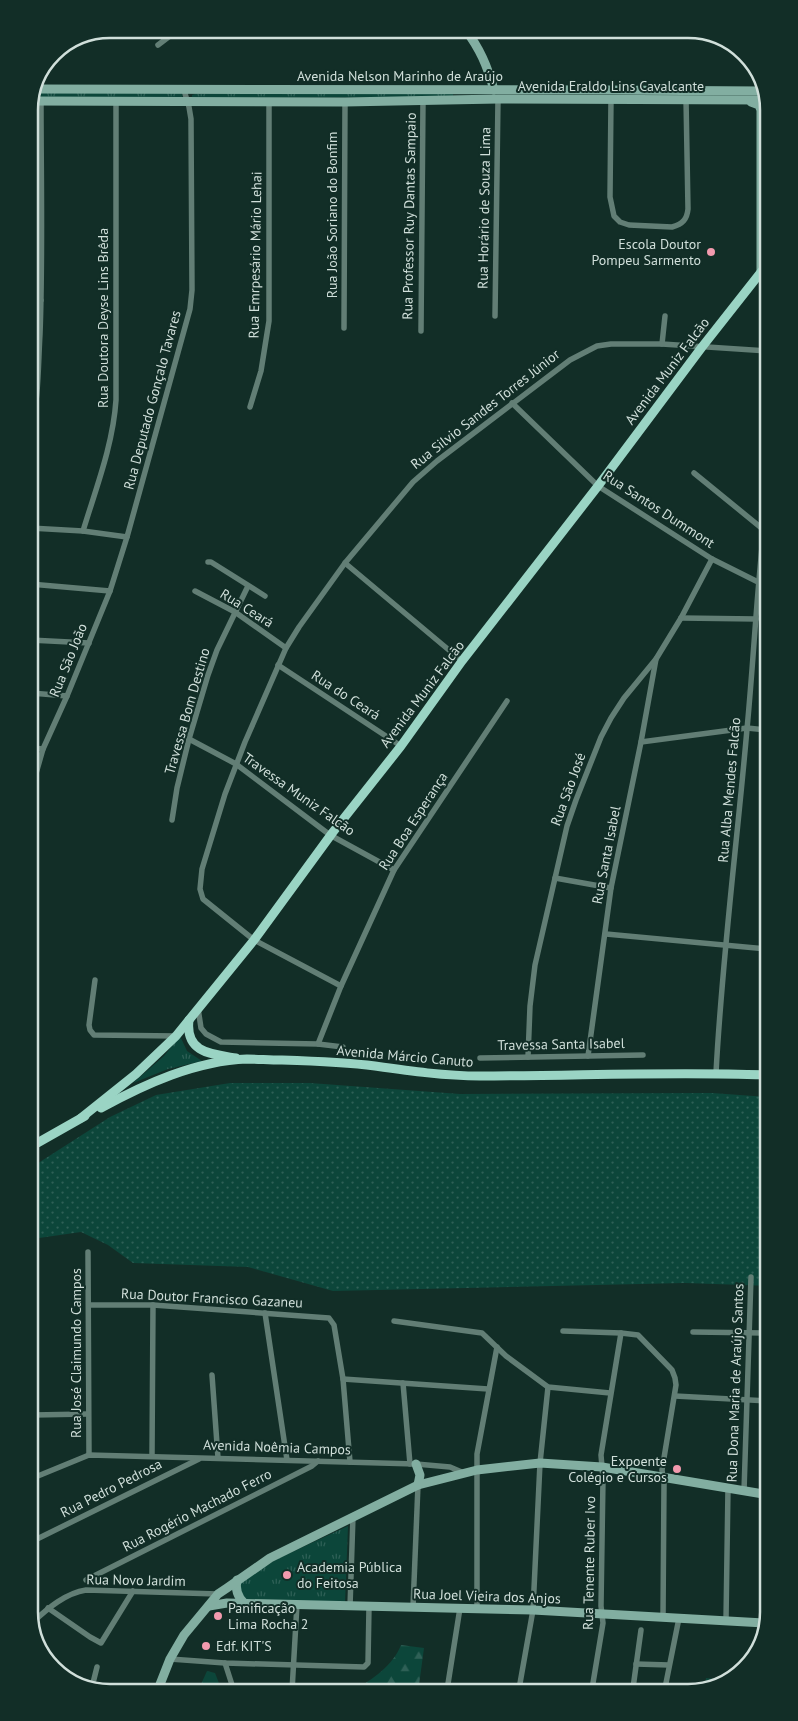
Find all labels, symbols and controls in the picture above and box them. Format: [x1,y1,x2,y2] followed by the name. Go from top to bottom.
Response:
[297,67,503,85] street label: Avenida Nelson Marinho de Araújo
[518,77,704,95] street label: Avenida Eraldo Lins Cavalcante
[398,112,420,320] street label: Rua Professor Ruy Dantas Sampaio
[474,127,494,289] street label: Rua Horário de Souza Lima
[323,132,341,298] street label: Rua João Soriano do Bonfim
[245,171,265,339] street label: Rua Emrpesário Mário Lehai
[94,228,112,408] street label: Rua Doutora Deyse Lins Brêda
[591,235,701,269] place label: Escola Doutor Pompeu Sarmento
[705,246,717,258] marker: Escola Doutor Pompeu Sarmento
[119,308,185,492] street label: Rua Deputado Gonçalo Tavares
[621,314,713,428] street label: Avenida Muniz Falcão
[407,345,563,473] street label: Rua Silvio Sandes Torres Júnior
[600,466,718,552] street label: Rua Santos Dummont
[217,585,277,631] street label: Rua Ceará
[45,620,91,700] street label: Rua São João
[376,637,468,751] street label: Avenida Muniz Falcão
[160,646,214,776] street label: Travessa Bom Destino
[308,666,384,724] street label: Rua do Ceará
[714,717,744,863] street label: Rua Alba Mendes Falcão
[239,749,359,839] street label: Travessa Muniz Falcão
[546,750,590,828] street label: Rua São José
[375,768,451,873] street label: Rua Boa Esperança
[588,804,624,906] street label: Rua Santa Isabel
[497,1034,625,1054] street label: Travessa Santa Isabel
[336,1041,474,1071] street label: Avenida Márcio Canuto
[67,1268,85,1438] street label: Rua José Claimundo Campos
[723,1283,747,1483] street label: Rua Dona Maria de Araújo Santos
[121,1284,303,1312] street label: Rua Doutor Francisco Gazaneu
[203,1435,351,1459] street label: Avenida Noêmia Campos
[568,1452,667,1486] place label: Expoente Colégio e Cursos
[57,1455,165,1521] street label: Rua Pedro Pedrosa
[671,1463,683,1475] marker: Expoente Colégio e Cursos
[119,1465,275,1555] street label: Rua Rogério Machado Ferro
[579,1496,599,1630] street label: Rua Tenente Ruber Ivo
[297,1558,402,1592] place label: Academia Pública do Feitosa
[281,1569,293,1581] marker: Academia Pública do Feitosa
[86,1570,186,1590] street label: Rua Novo Jardim
[413,1584,561,1608] street label: Rua Joel Vieira dos Anjos
[228,1599,309,1633] place label: Panificação Lima Rocha 2
[212,1610,224,1622] marker: Panificação Lima Rocha 2
[216,1637,272,1655] place label: Edf. KIT'S
[200,1640,212,1652] marker: Edf. KIT'S

